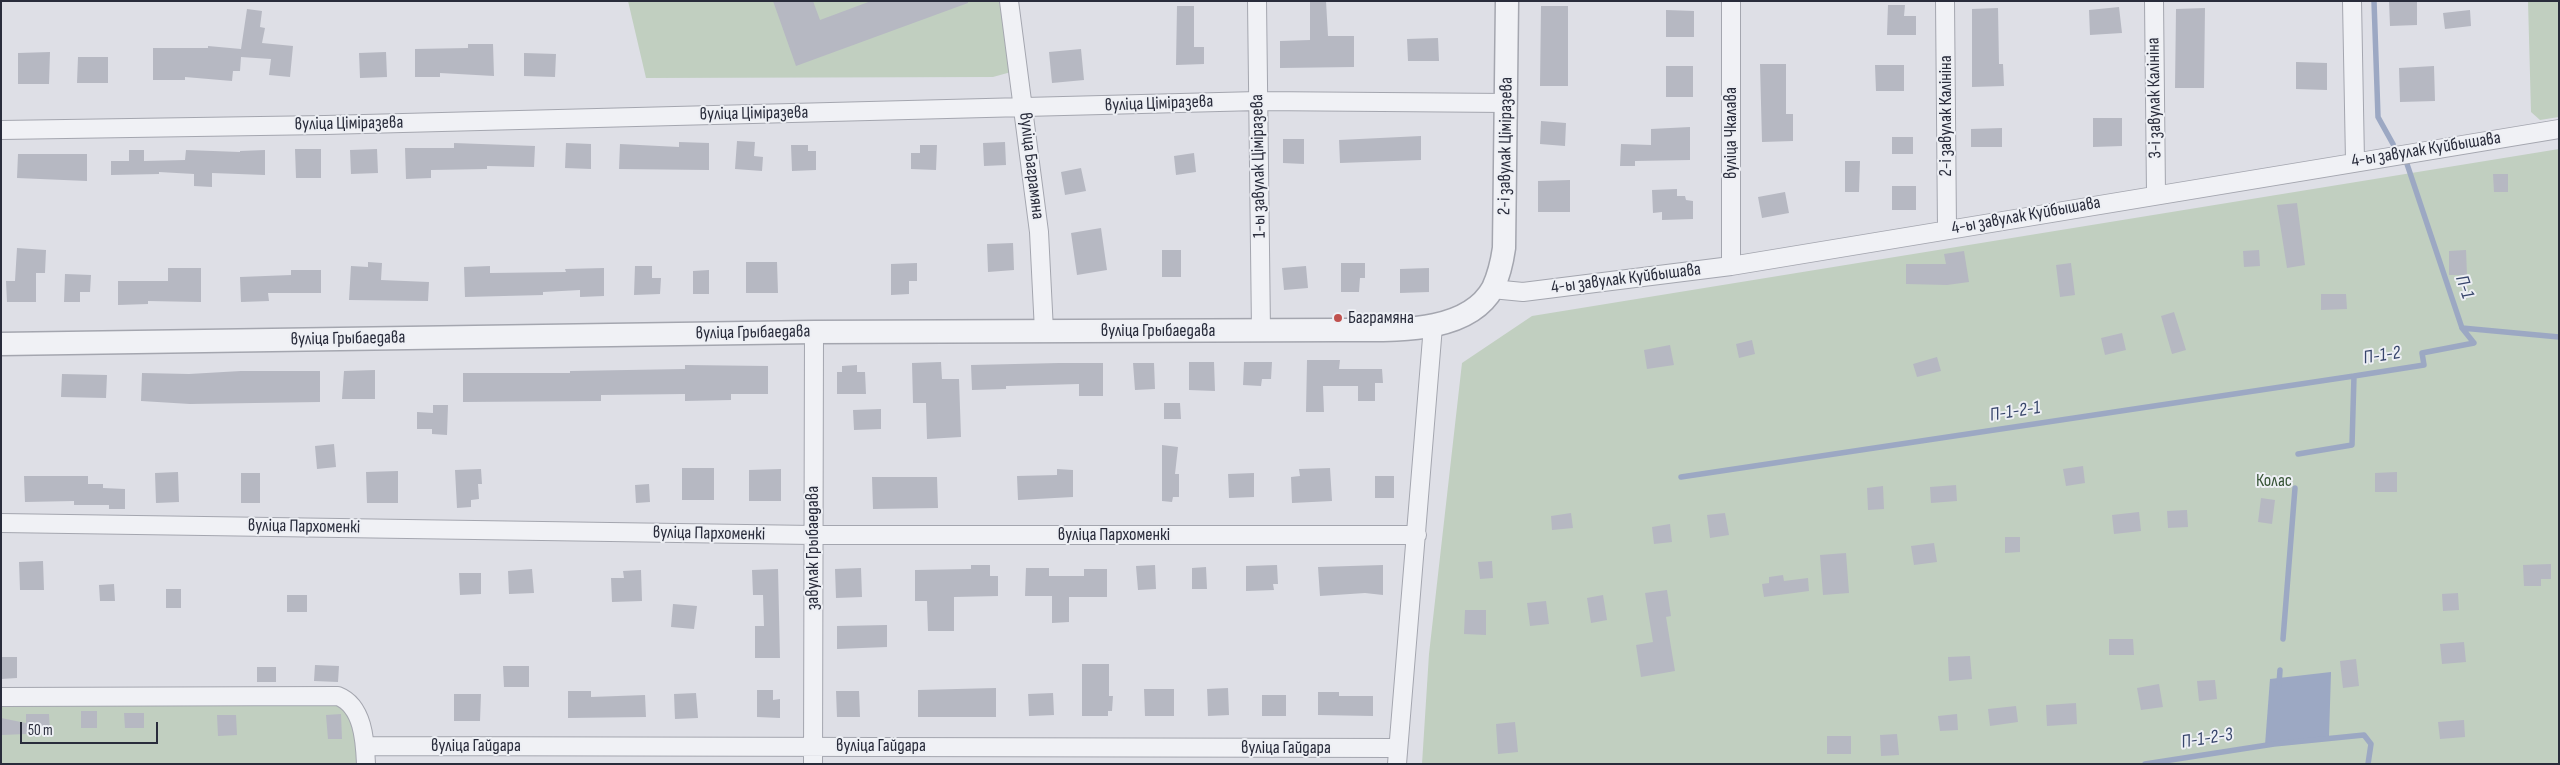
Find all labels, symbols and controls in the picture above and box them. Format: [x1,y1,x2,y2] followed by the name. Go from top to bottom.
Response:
[2143,37,2167,159] street label: 3-і завулак Калініна
[1935,55,1957,177] street label: 2-і завулак Калініна
[1494,77,1518,215] street label: 2-і завулак Ціміразева
[1720,87,1742,179] street label: вуліца Чкалава
[1104,91,1214,117] street label: вуліца Ціміразева
[1247,94,1271,238] street label: 1-ы завулак Ціміразева
[700,102,808,126] street label: вуліца Ціміразева
[1014,111,1048,221] street label: вуліца Баграмяна
[295,112,403,136] street label: вуліца Ціміразева
[2350,128,2502,172] street label: 4-ы завулак Куйбышава
[1950,192,2102,240] street label: 4-ы завулак Куйбышава
[1550,259,1702,299] street label: 4-ы завулак Куйбышава
[2450,273,2478,301] water label: П-1
[1348,307,1414,329] place label: Баграмяна
[1332,312,1344,324] marker: Баграмяна
[1101,320,1215,342] street label: вуліца Грыбаедава
[695,321,811,345] street label: вуліца Грыбаедава
[290,327,406,351] street label: вуліца Грыбаедава
[2362,342,2402,370] water label: П-1-2
[1988,397,2042,427] water label: П-1-2-1
[2256,470,2292,492] park label: Колас
[802,486,824,610] street label: завулак Грыбаедава
[248,515,360,539] street label: вуліца Пархоменкі
[653,522,765,546] street label: вуліца Пархоменкі
[1058,524,1170,546] street label: вуліца Пархоменкі
[22,712,160,744] scale bar
[28,721,53,740] text: 50 m
[2180,724,2234,754] water label: П-1-2-3
[431,735,521,757] street label: вуліца Гайдара
[836,735,926,757] street label: вуліца Гайдара
[1241,737,1331,759] street label: вуліца Гайдара

